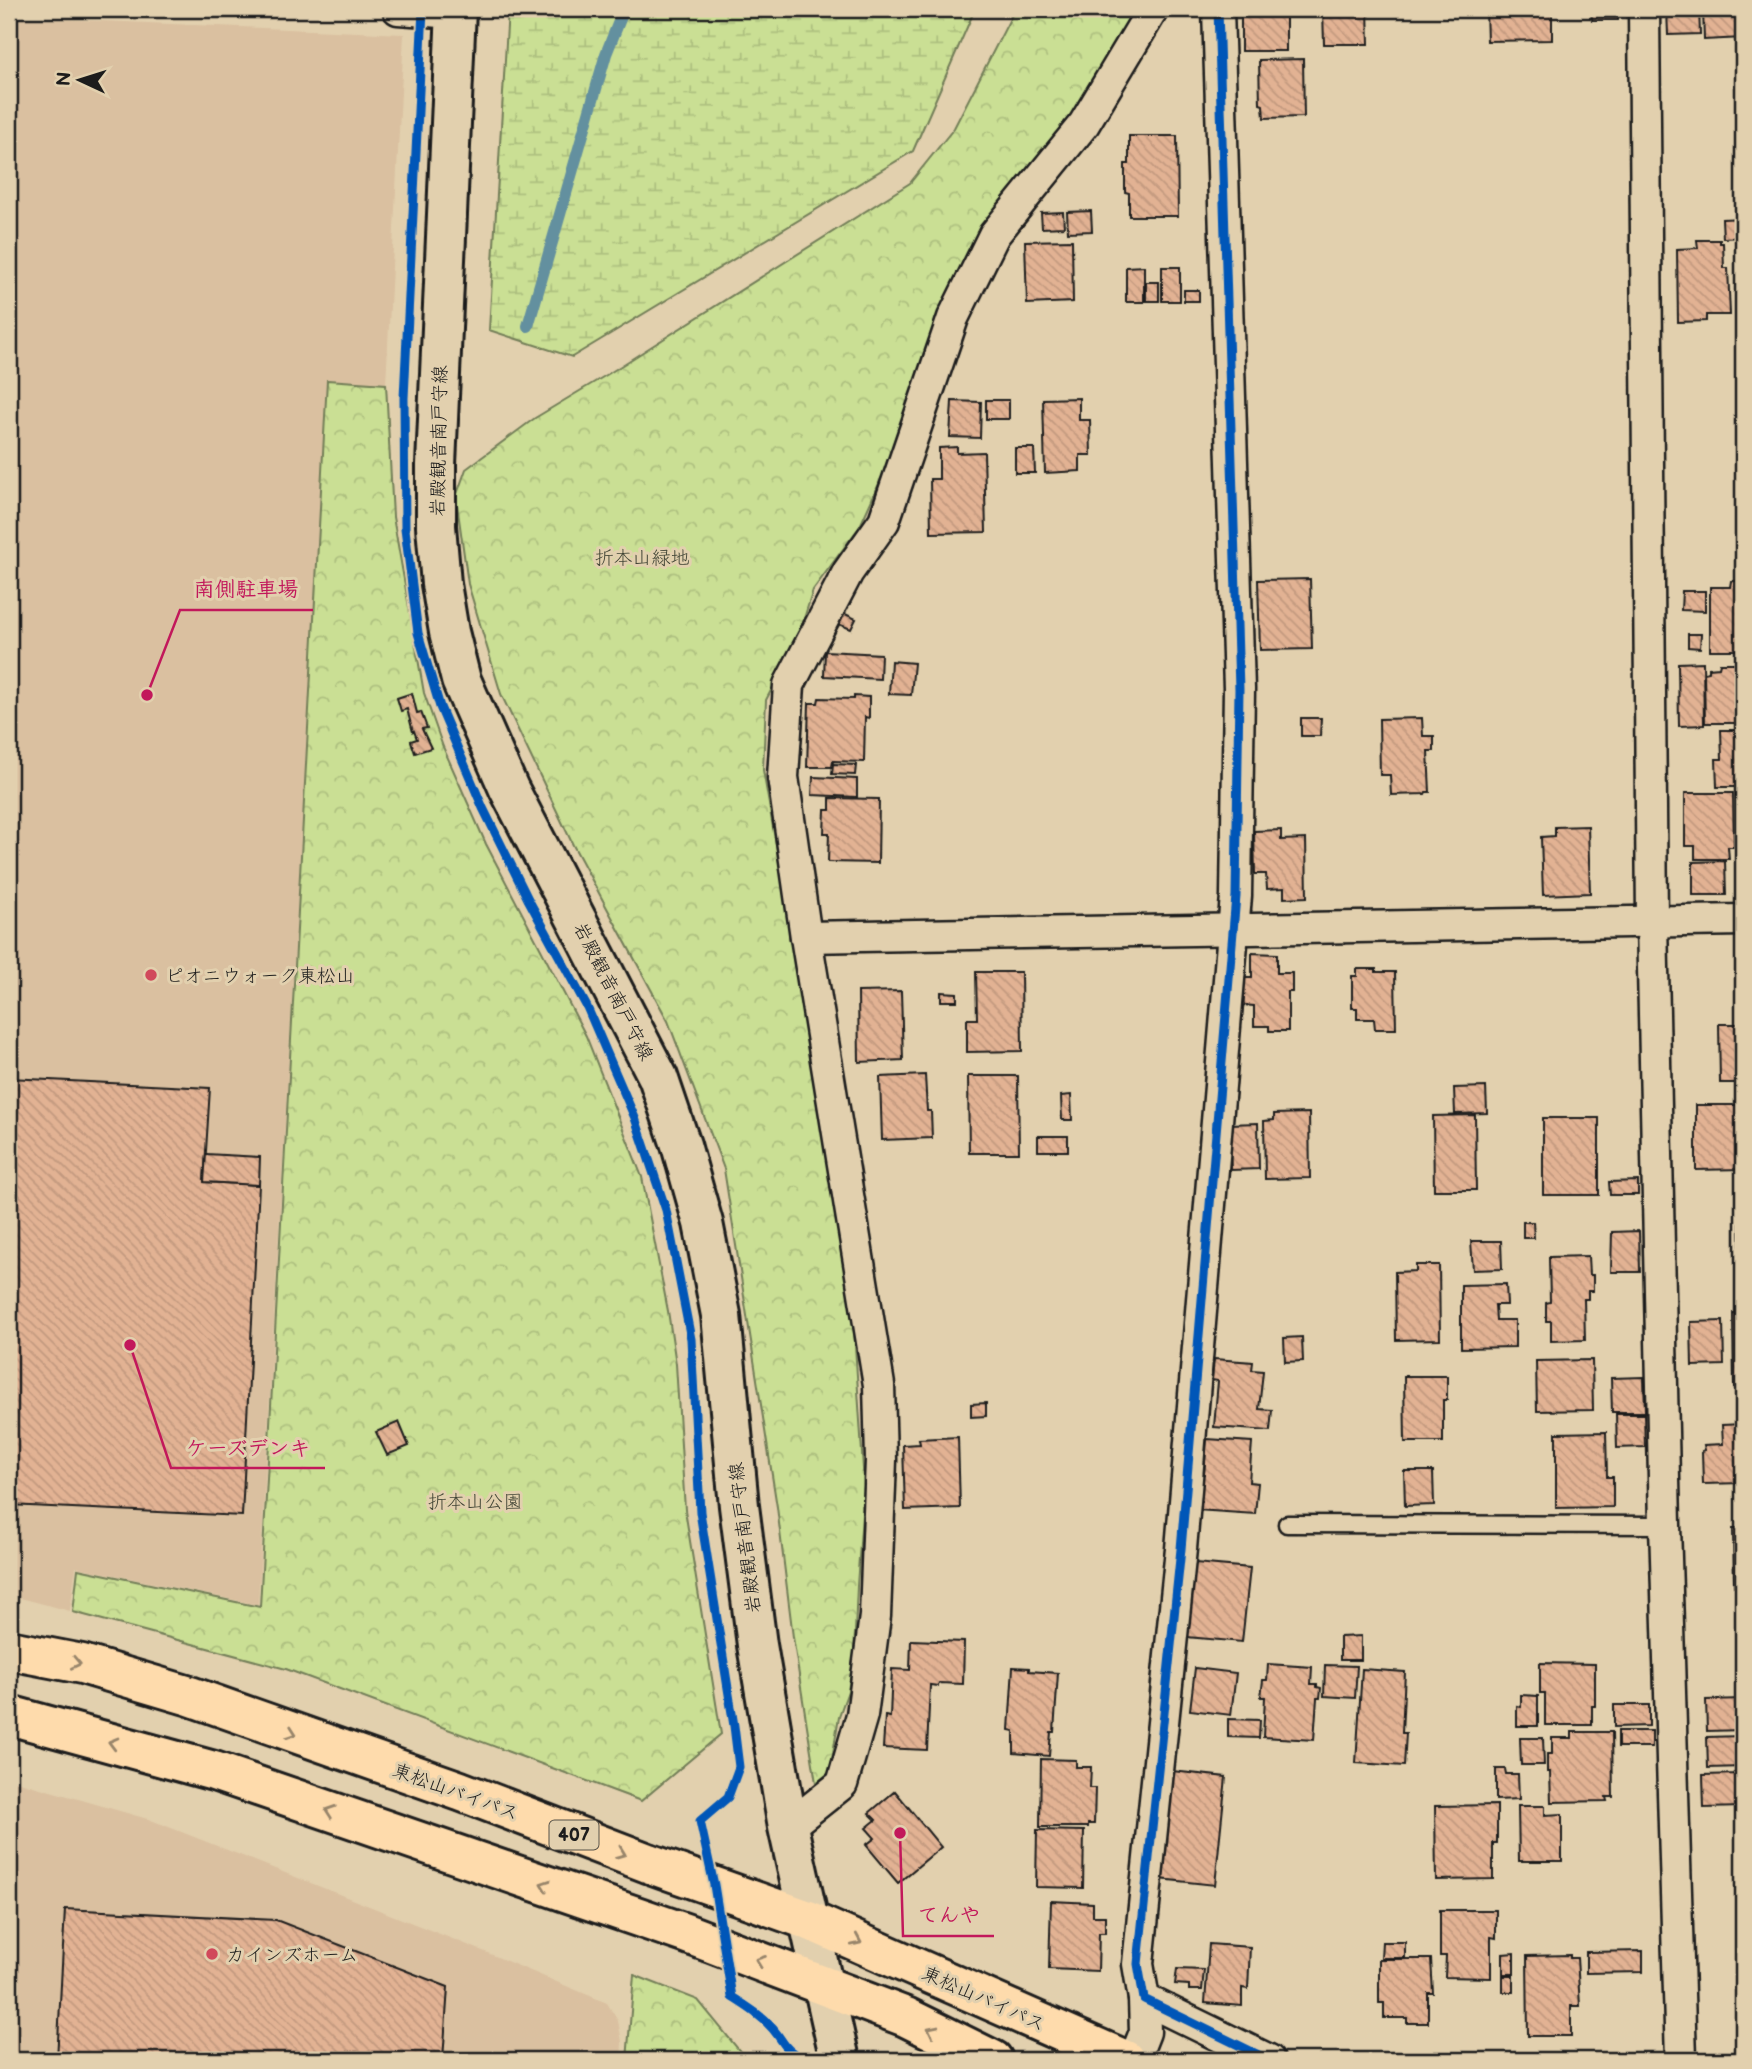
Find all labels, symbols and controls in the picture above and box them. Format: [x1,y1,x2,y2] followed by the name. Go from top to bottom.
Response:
[46,46,116,116] north arrow
[53,71,77,87] text: N
[427,365,452,517] street label: 岩殿観音南戸守線
[594,547,690,570] park label: 折本山緑地
[180,568,313,610] callout: 南側駐車場
[194,577,299,602] text: 南側駐車場
[568,919,657,1065] street label: 岩殿観音南戸守線
[165,965,355,988] place label: ピオニウォーク東松山
[143,967,159,983] marker: ピオニウォーク東松山
[171,1426,325,1468] callout: ケーズデンキ
[186,1436,310,1461] text: ケーズデンキ
[725,1461,766,1615] street label: 岩殿観音南戸守線
[427,1491,523,1514] park label: 折本山公園
[70,1654,82,1669] one-way arrow
[286,1725,298,1739] one-way arrow
[107,1737,119,1752] one-way arrow
[389,1759,522,1826] street label: 東松山バイパス
[325,1804,337,1819] one-way arrow
[550,1821,598,1850] road number: 407
[614,1844,626,1858] one-way arrow
[540,1880,552,1894] one-way arrow
[903,1894,994,1936] callout: てんや
[918,1903,981,1928] text: てんや
[849,1933,862,1947] one-way arrow
[226,1944,358,1967] place label: カインズホーム
[204,1946,220,1962] marker: カインズホーム
[754,1955,766,1969] one-way arrow
[918,1962,1049,2037] street label: 東松山バイパス
[927,2024,939,2038] one-way arrow

